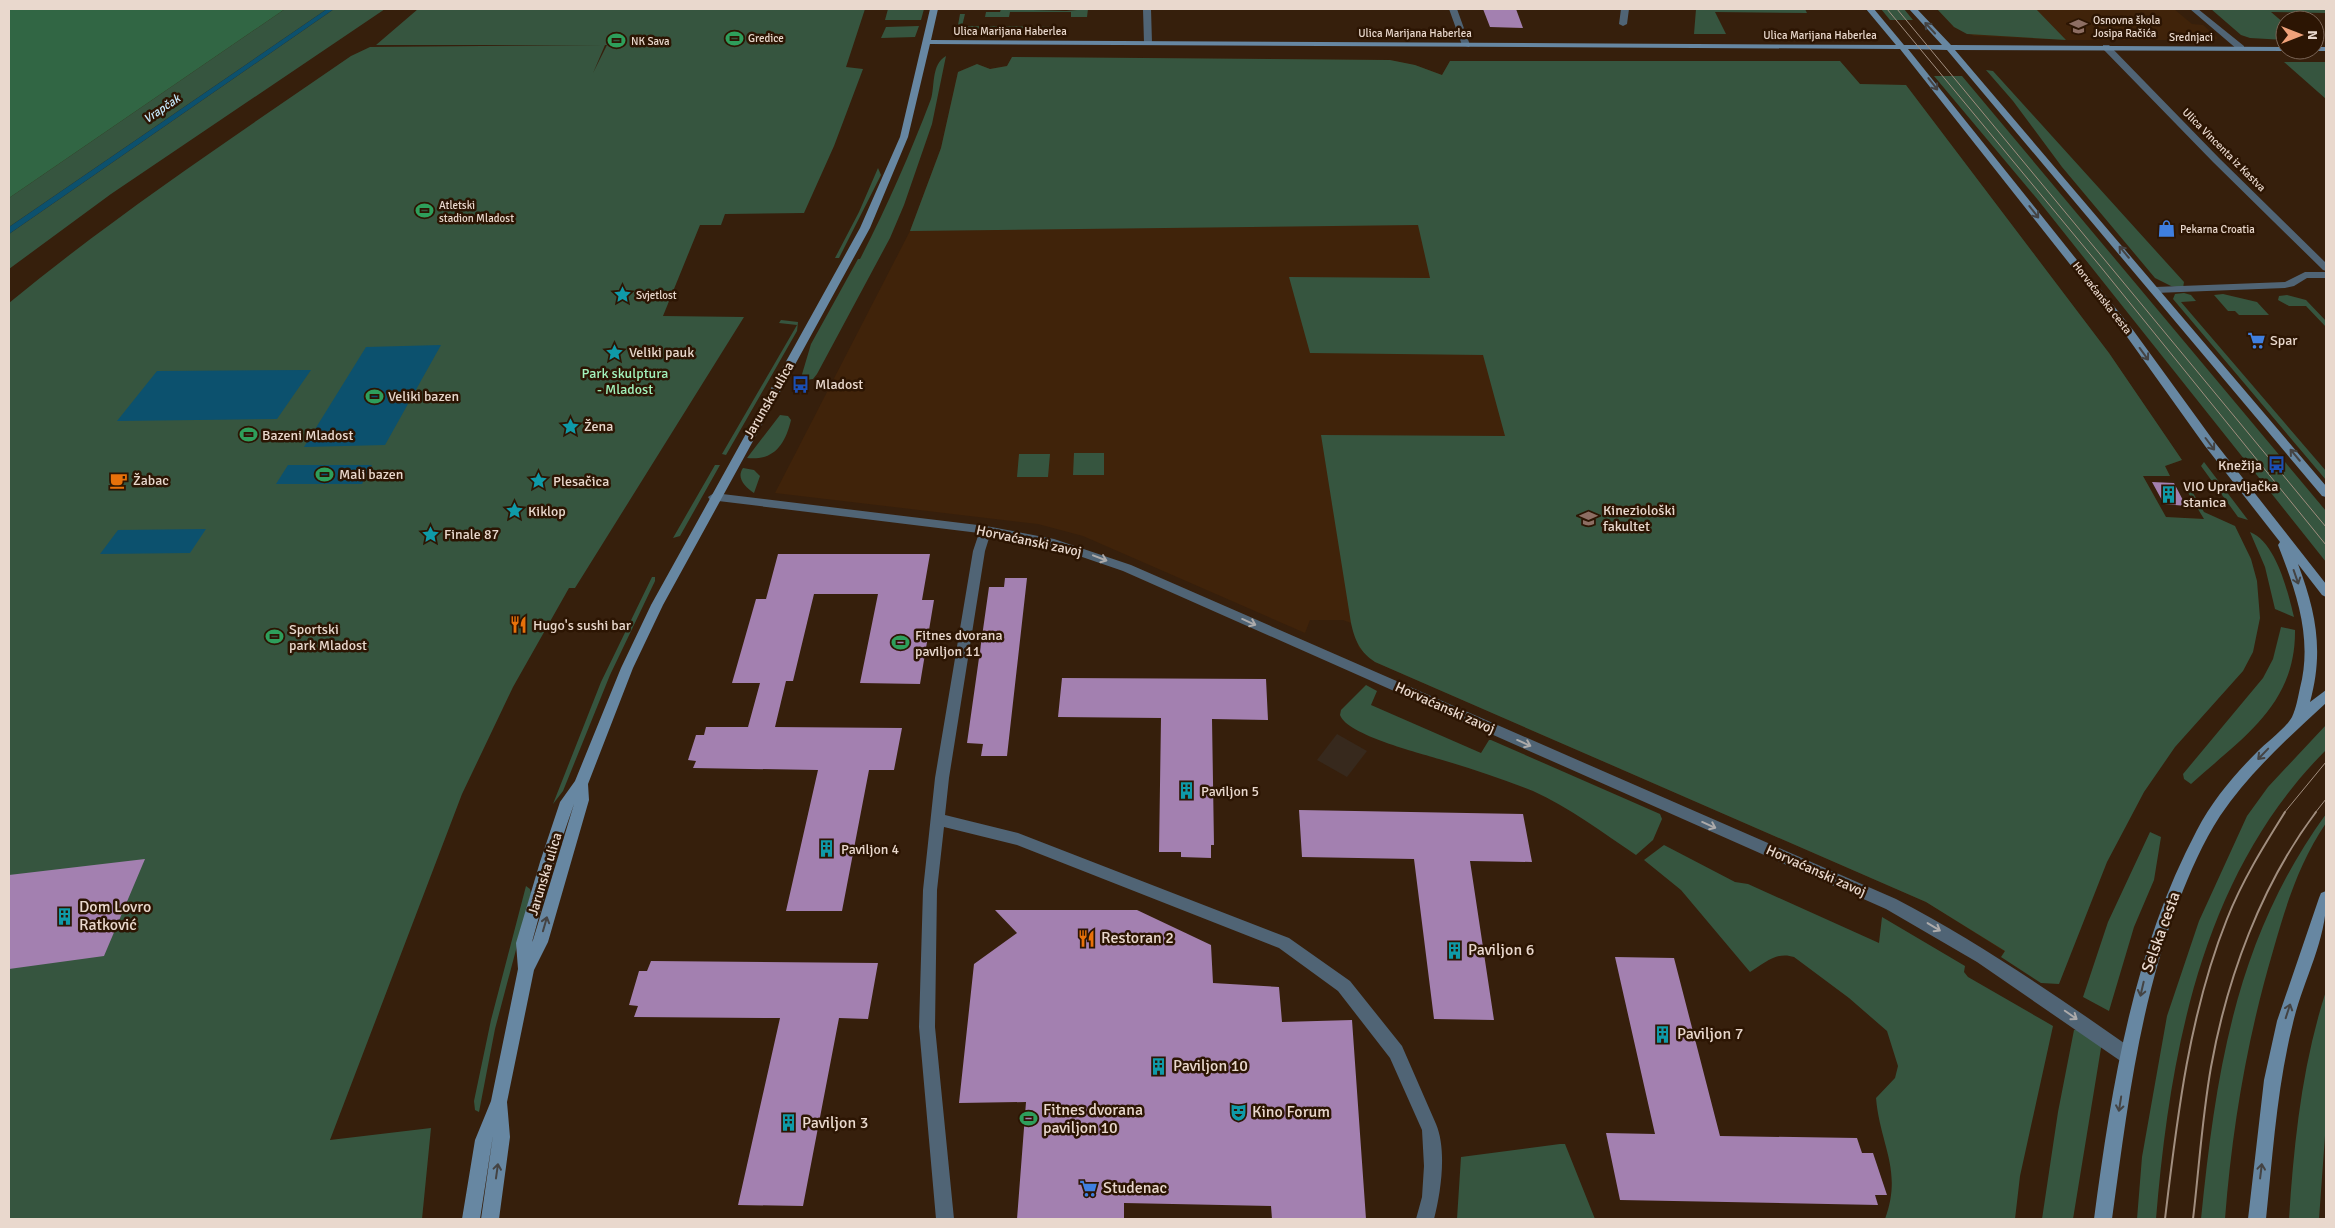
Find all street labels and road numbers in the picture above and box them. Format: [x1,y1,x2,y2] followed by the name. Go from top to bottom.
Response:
[953,25,1067,38] street label: Ulica Marijana Haberlea
[1358,27,1472,40] street label: Ulica Marijana Haberlea
[1763,29,1877,42] street label: Ulica Marijana Haberlea
[2169,31,2213,44] street label: Srednjaci
[2180,106,2269,195] street label: Ulica Vincenta iz Kastva
[2070,259,2134,337] street label: Horvaćanska cesta
[740,359,798,441] street label: Jarunska ulica
[975,522,1083,560] street label: Horvaćanski zavoj
[1392,678,1498,738] street label: Horvaćanski zavoj
[524,830,566,918] street label: Jarunska ulica
[1763,841,1869,901] street label: Horvaćanski zavoj
[2137,889,2185,975] street label: Selska cesta

